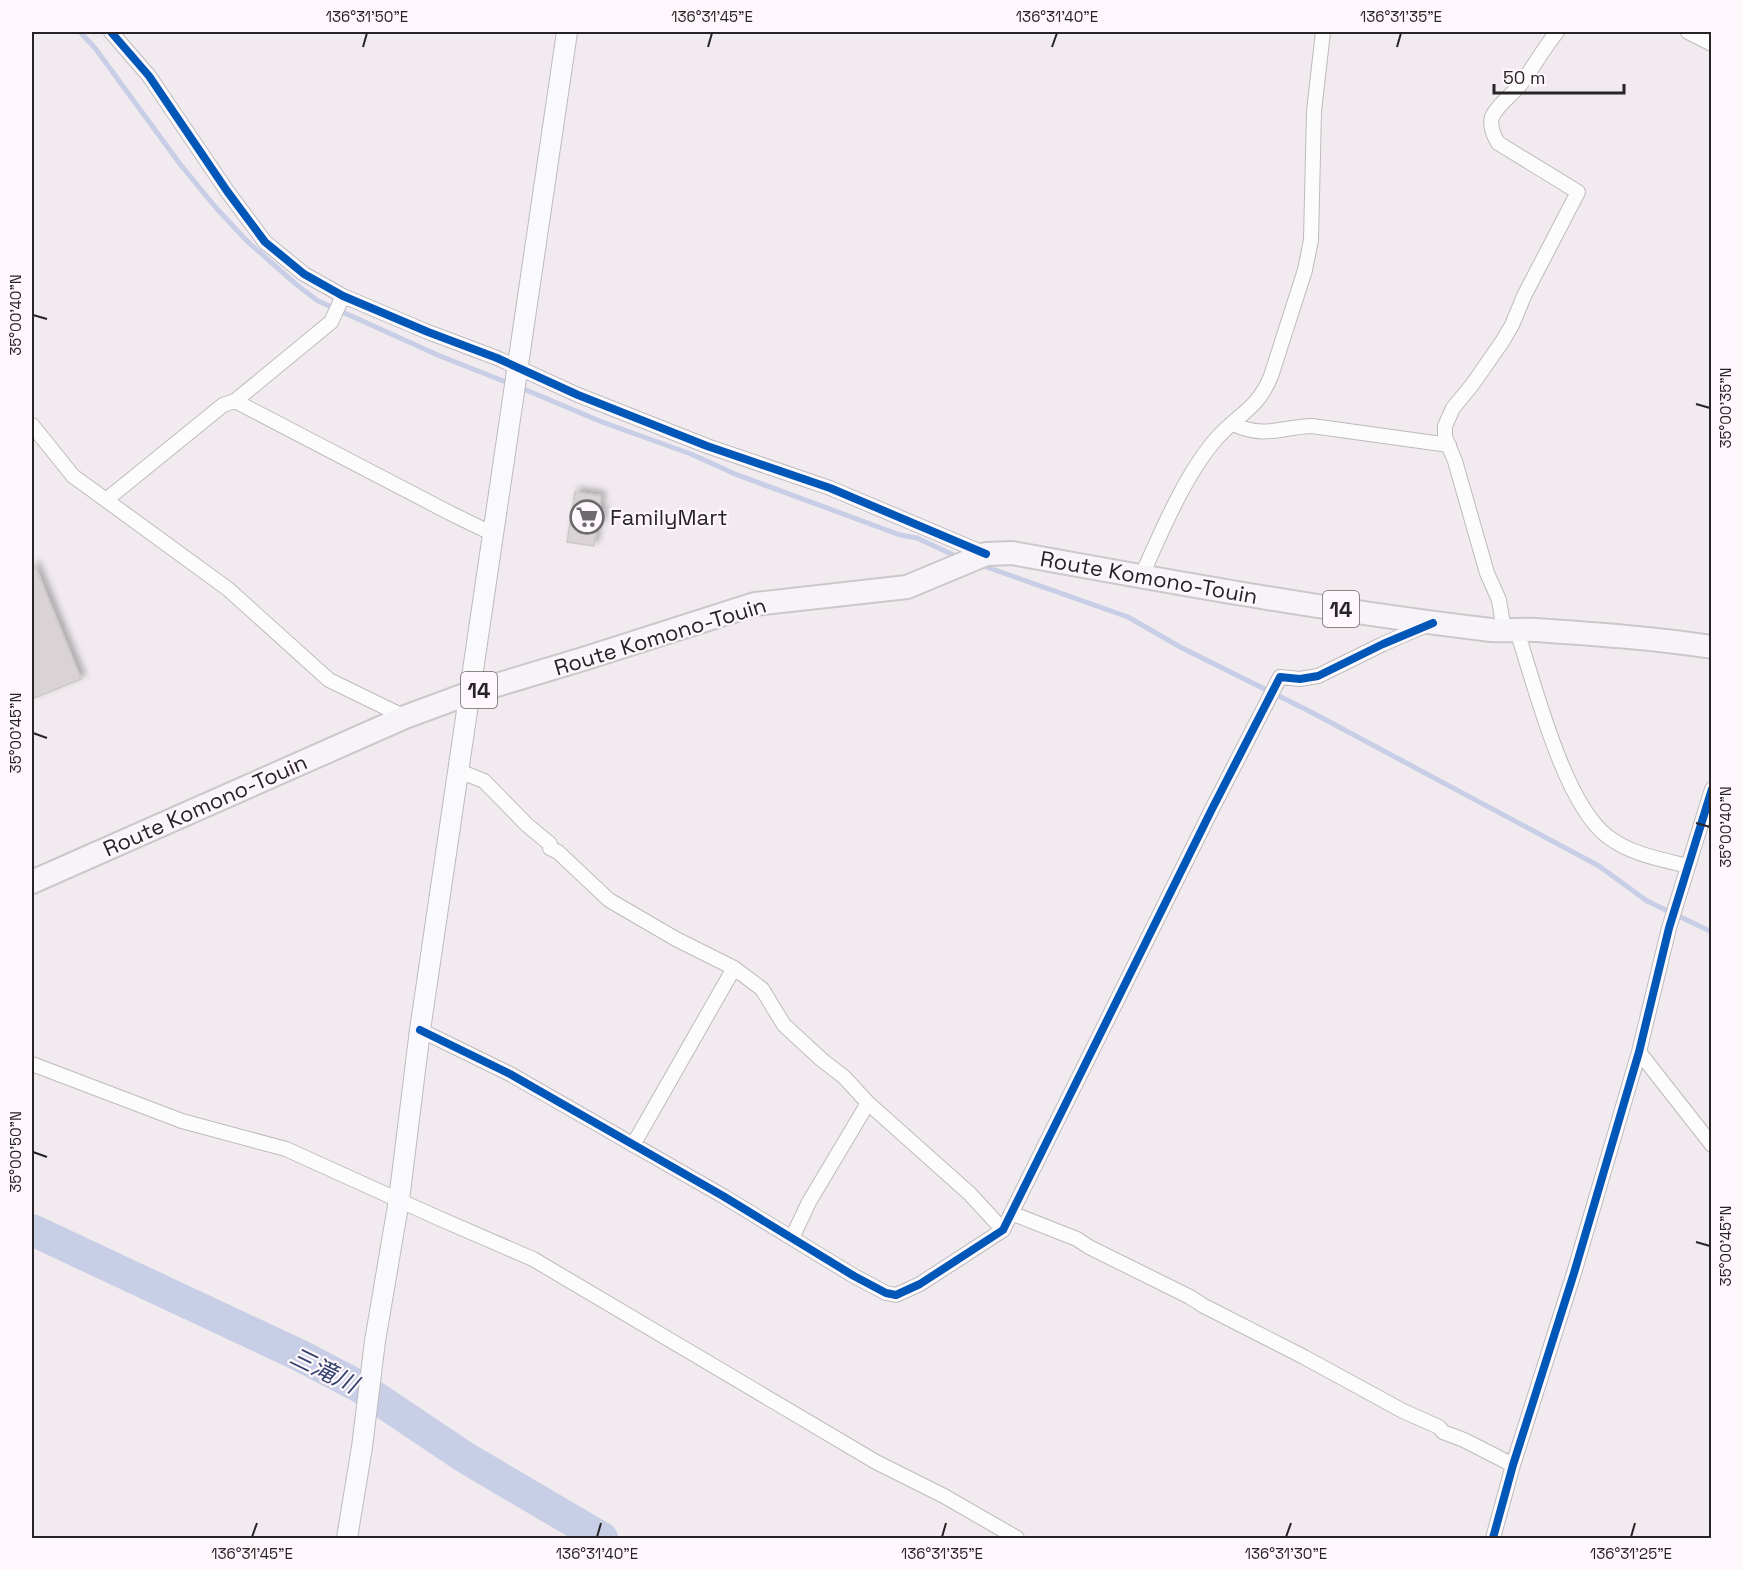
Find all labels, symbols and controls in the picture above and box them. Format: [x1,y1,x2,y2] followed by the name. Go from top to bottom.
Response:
[326,7,408,26] text: 136°31'50"E
[671,7,753,26] text: 136°31'45"E
[1016,7,1098,26] text: 136°31'40"E
[1360,7,1442,26] text: 136°31'35"E
[1494,57,1624,95] scale bar
[1503,66,1545,89] text: 50 m
[6,274,25,356] text: 35°00'40"N
[1716,367,1735,449] text: 35°00'35"N
[569,499,605,535] supermarket icon: FamilyMart
[610,503,728,531] place label: FamilyMart
[1038,544,1260,610] street label: Route Komono-Touin
[551,590,769,682] street label: Route Komono-Touin
[1323,591,1359,627] road number: 14
[461,672,497,708] road number: 14
[6,693,25,773] text: 35°00'45"N
[99,747,311,863] street label: Route Komono-Touin
[1716,786,1735,868] text: 35°00'40"N
[6,1111,25,1193] text: 35°00'50"N
[1716,1206,1735,1286] text: 35°00'45"N
[285,1340,366,1401] water label: 三滝川
[211,1544,293,1563] text: 136°31'45"E
[556,1544,638,1563] text: 136°31'40"E
[901,1544,983,1563] text: 136°31'35"E
[1245,1544,1327,1563] text: 136°31'30"E
[1590,1544,1672,1563] text: 136°31'25"E

